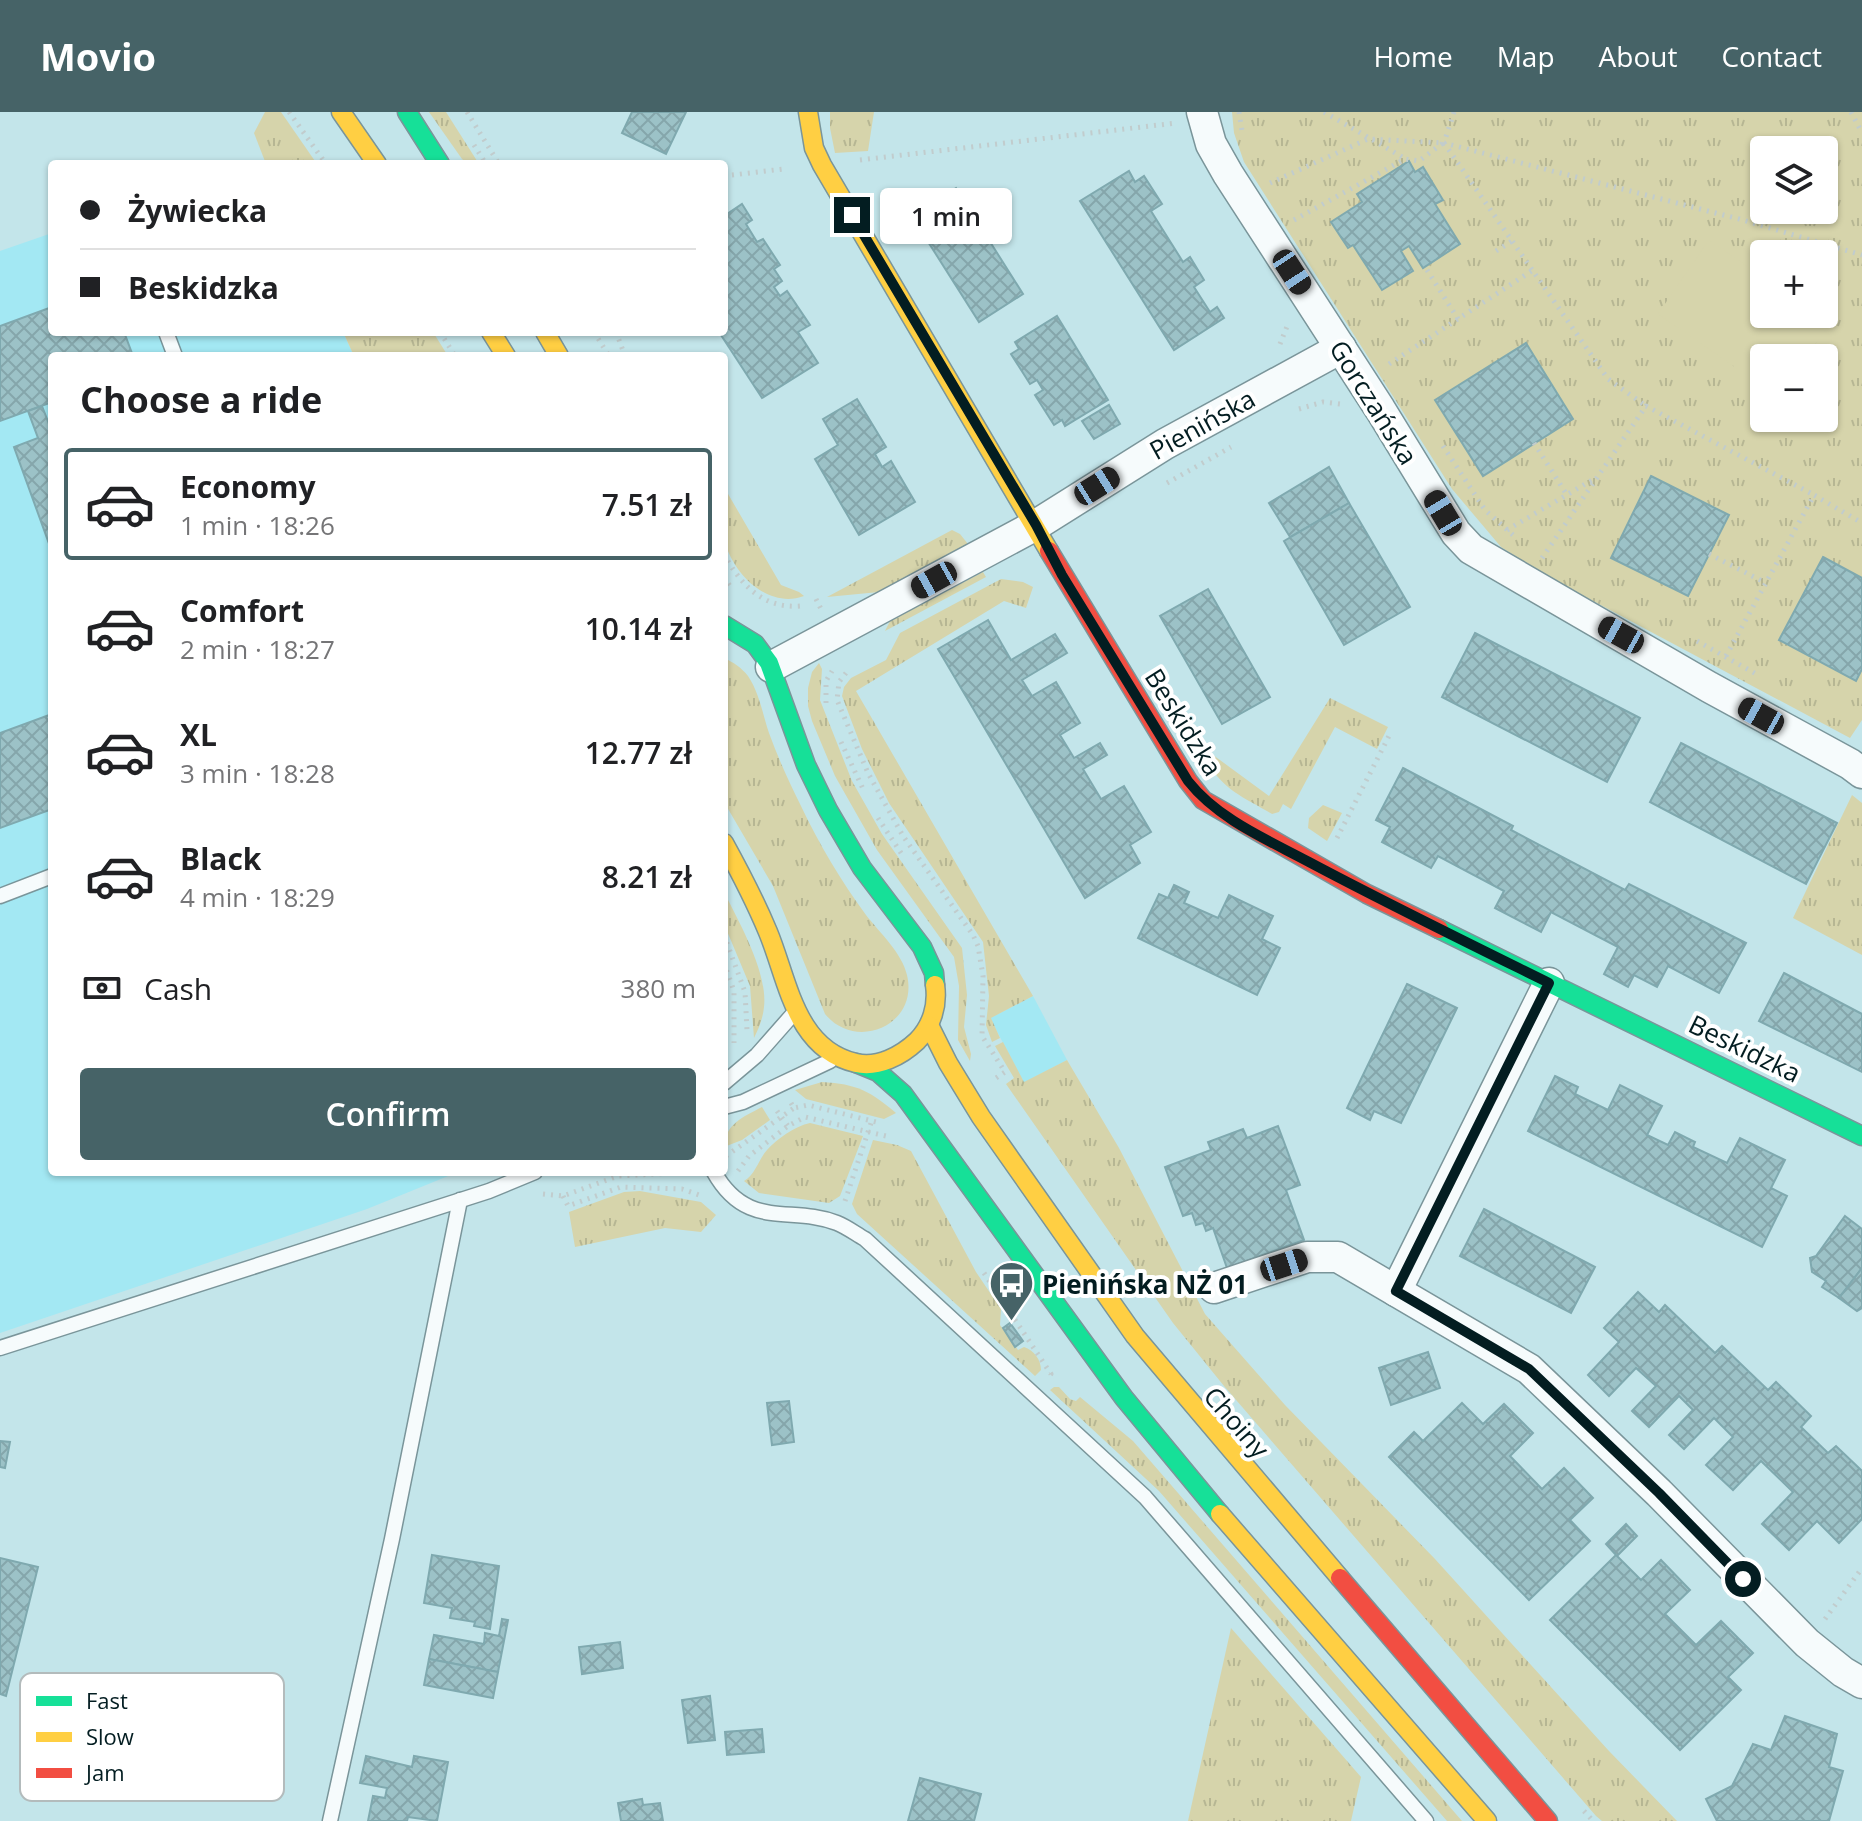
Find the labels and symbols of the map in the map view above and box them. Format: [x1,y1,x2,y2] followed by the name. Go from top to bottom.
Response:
[880,187,1012,243] callout: 1 min
[834,197,870,233] route end
[1269,245,1315,299] car
[1321,333,1427,471] street label: Gorczańska
[1143,380,1261,468] street label: Pienińska
[1070,463,1124,509] car
[1420,486,1466,540] car
[907,558,961,602] car
[1594,613,1648,657] car
[1137,661,1231,783] street label: Beskidzka
[1734,694,1788,738] car
[1683,1005,1807,1091] street label: Beskidzka
[1257,1246,1311,1284] car
[987,1260,1035,1323] bus stop icon: Pienińska NŻ 01
[1042,1266,1248,1302] place label: Pienińska NŻ 01
[1196,1379,1279,1466] street label: Choiny
[1725,1561,1761,1597] route start
[20,1673,284,1801] legend
[86,1685,128,1715] text: Fast
[86,1721,134,1751] text: Slow
[84,1757,125,1787] text: Jam

